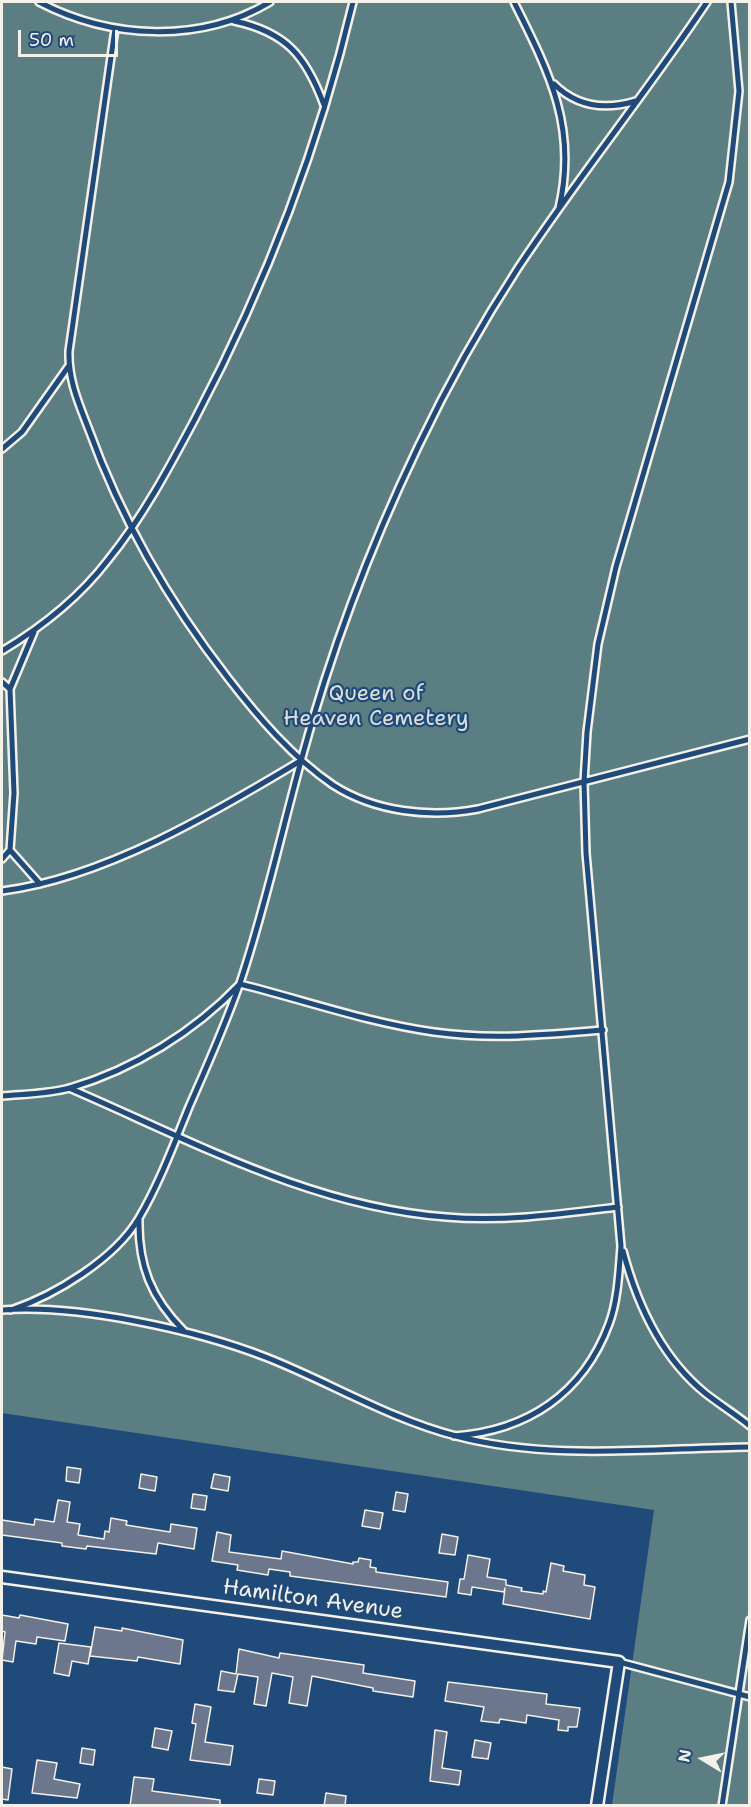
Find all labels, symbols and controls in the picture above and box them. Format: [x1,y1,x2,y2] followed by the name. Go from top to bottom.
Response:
[21,18,122,56] scale bar
[29,28,74,52] text: 50 m
[283,681,469,732] park label: Queen of Heaven Cemetery
[221,1574,405,1626] street label: Hamilton Avenue
[673,1729,733,1789] north arrow
[673,1748,696,1764] text: N

